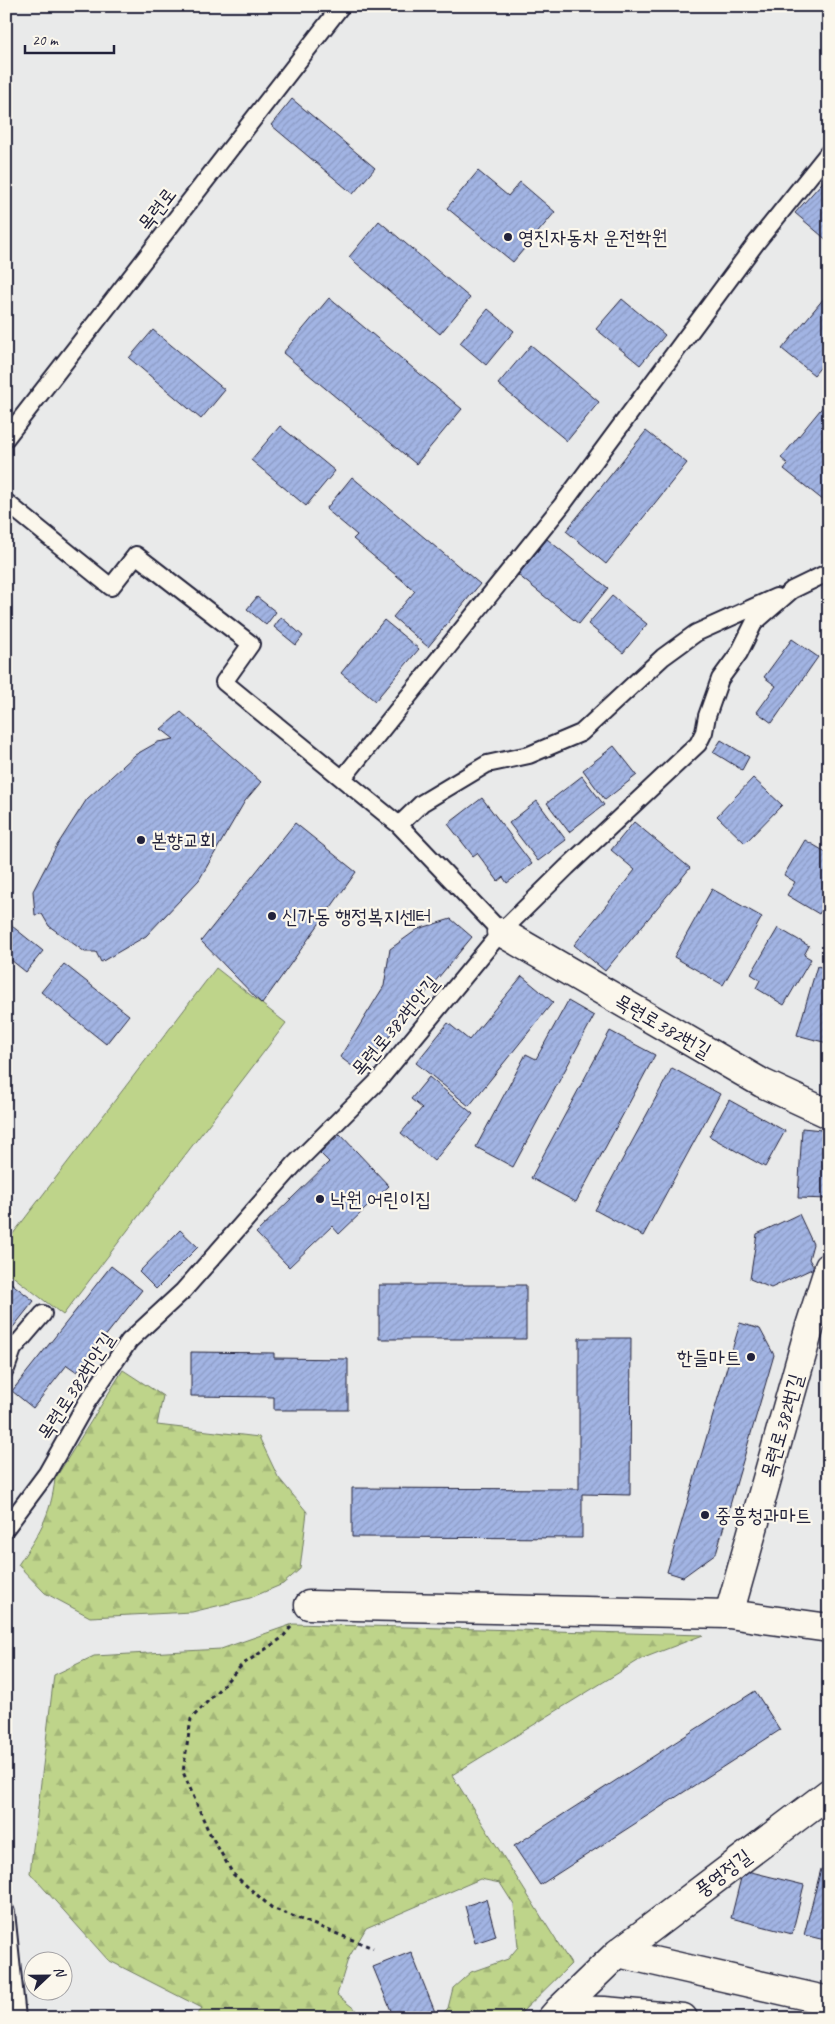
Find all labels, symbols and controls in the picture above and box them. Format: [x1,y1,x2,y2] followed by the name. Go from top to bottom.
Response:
[25,22,114,54] scale bar
[32,31,59,50] text: 20 m
[132,182,182,236] street label: 목련로
[518,225,668,250] place label: 영진자동차 운전학원
[502,231,514,243] marker: 영진자동차 운전학원
[151,828,215,853] place label: 본향교회
[135,834,147,846] marker: 본향교회
[282,904,432,929] place label: 신가동 행정복지센터
[266,910,278,922] marker: 신가동 행정복지센터
[346,971,444,1081] street label: 목련로382번안길
[610,988,716,1064] street label: 목련로382번길
[330,1187,431,1212] place label: 낙원 어린이집
[314,1193,326,1205] marker: 낙원 어린이집
[32,1327,120,1445] street label: 목련로382번안길
[677,1345,741,1370] place label: 한들마트
[745,1351,757,1363] marker: 한들마트
[755,1371,809,1481] street label: 목련로382번길
[715,1503,812,1528] place label: 중흥청과마트
[699,1509,711,1521] marker: 중흥청과마트
[690,1844,756,1902] street label: 풍영정길
[22,1952,72,2002] north arrow
[50,1964,70,1981] text: N

